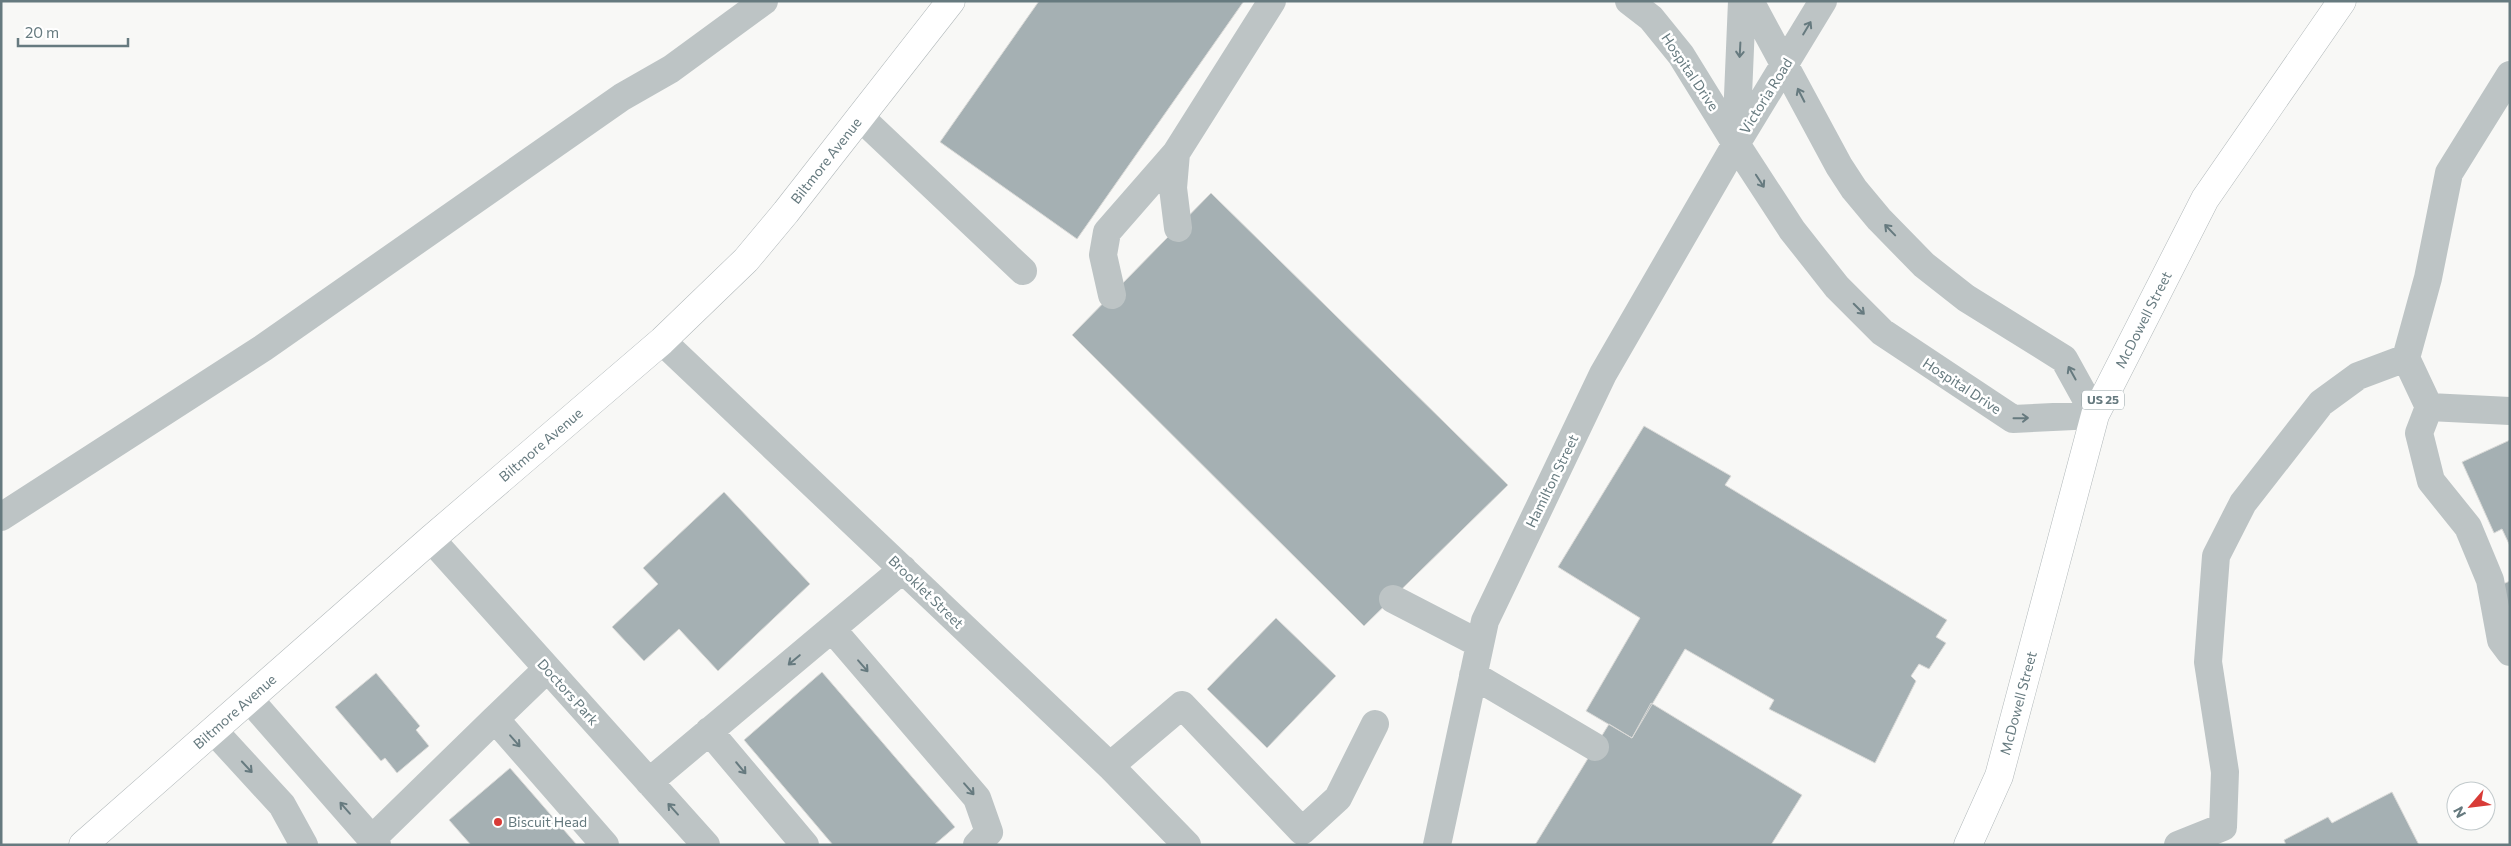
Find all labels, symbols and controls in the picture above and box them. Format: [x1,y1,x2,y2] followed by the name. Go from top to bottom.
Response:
[18,15,128,47] scale bar
[1803,22,1813,36] one-way arrow
[25,23,59,41] text: 20 m
[1658,30,1723,114] street label: Hospital Drive
[1735,42,1745,58] one-way arrow
[1736,55,1796,137] street label: Victoria Road
[1796,88,1805,103] one-way arrow
[787,114,865,207] street label: Biltmore Avenue
[1755,173,1765,187] one-way arrow
[1884,224,1896,236] one-way arrow
[2111,268,2175,371] street label: McDowell Street
[1853,303,1865,315] one-way arrow
[1920,354,2005,417] street label: Hospital Drive
[2066,366,2076,380] one-way arrow
[2082,390,2124,410] road number: US 25
[495,404,586,485] street label: Biltmore Avenue
[2012,413,2028,423] one-way arrow
[1522,431,1582,530] street label: Hamilton Street
[885,552,968,632] street label: Brooklet Street
[1996,649,2040,757] street label: McDowell Street
[788,654,801,666] one-way arrow
[534,655,603,729] street label: Doctors Park
[858,659,869,672] one-way arrow
[189,670,279,752] street label: Biltmore Avenue
[509,735,521,748] one-way arrow
[241,760,253,773] one-way arrow
[735,762,746,775] one-way arrow
[2446,781,2496,831] north arrow
[964,782,975,795] one-way arrow
[340,802,351,815] one-way arrow
[667,802,679,815] one-way arrow
[2449,804,2469,821] text: N
[508,813,587,830] place label: Biscuit Head
[492,816,504,828] marker: Biscuit Head

